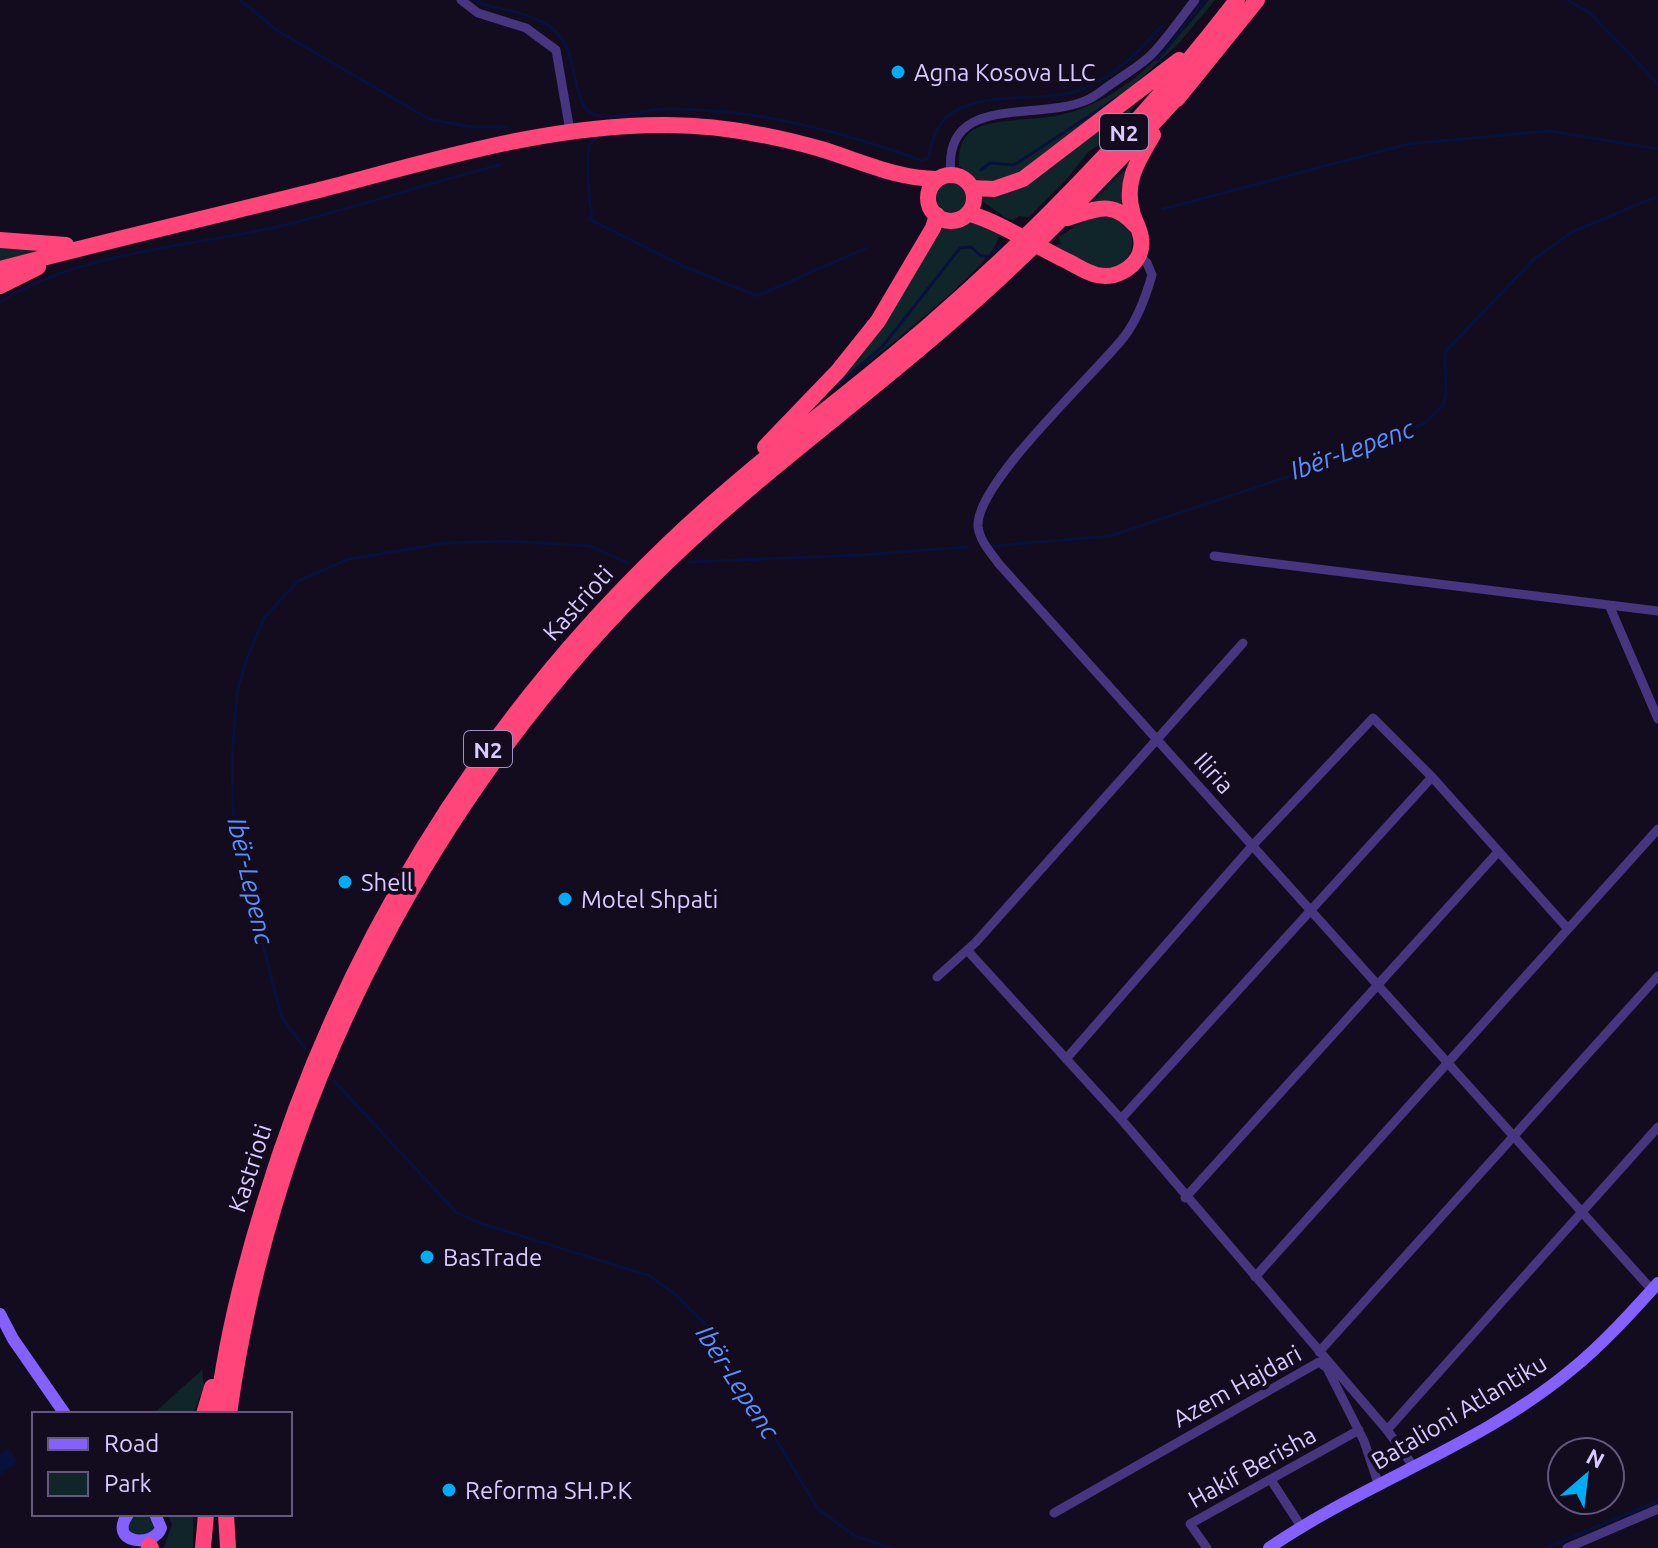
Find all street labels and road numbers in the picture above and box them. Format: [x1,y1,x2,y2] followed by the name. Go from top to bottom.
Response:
[1100,114,1148,150] road number: N2
[538,560,618,646] street label: Kastrioti
[464,731,512,767] road number: N2
[1189,747,1239,799] street label: Iliria
[223,1121,277,1215] street label: Kastrioti
[1168,1340,1306,1432] street label: Azem Hajdari
[1367,1349,1551,1475] street label: Batalioni Atlantiku
[1184,1421,1320,1513] street label: Hakif Berisha

